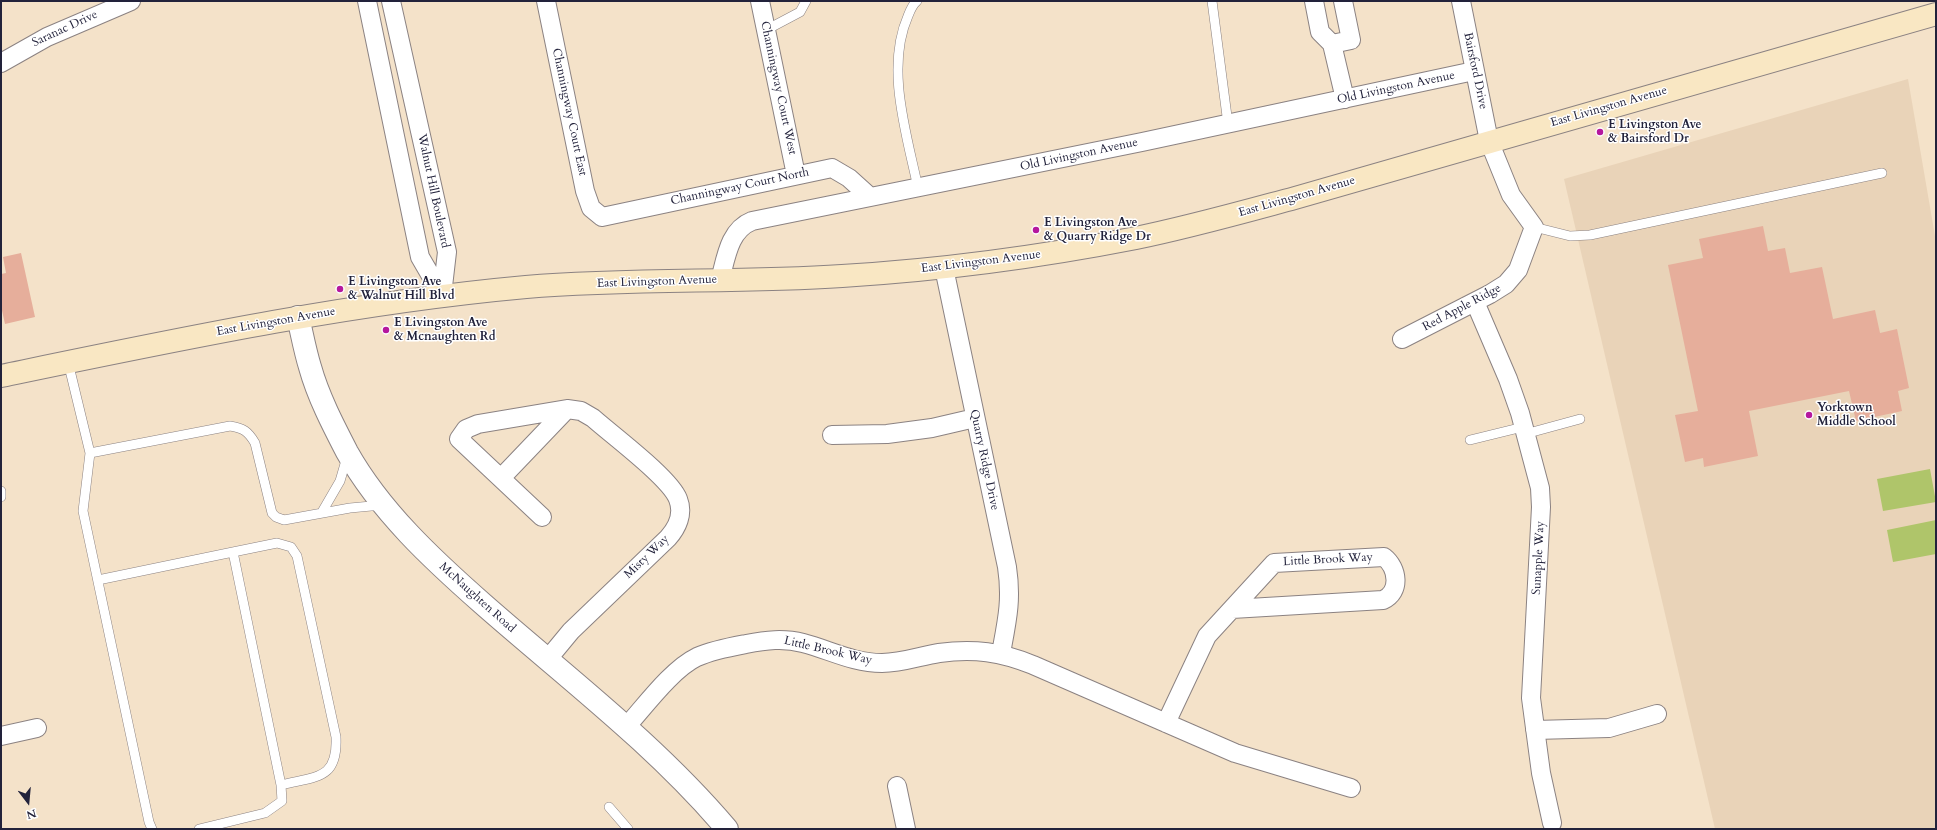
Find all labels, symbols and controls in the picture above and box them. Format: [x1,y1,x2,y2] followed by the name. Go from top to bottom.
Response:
[30,8,100,50] street label: Saranac Drive
[757,20,799,156] street label: Channingway Court West
[1460,31,1490,111] street label: Bairsford Drive
[548,47,590,177] street label: Channingway Court East
[1336,68,1456,108] street label: Old Livingston Avenue
[1549,83,1669,131] street label: East Livingston Avenue
[1608,118,1702,146] place label: E Livingston Ave & Bairsford Dr
[1595,127,1605,137] marker: E Livingston Ave & Bairsford Dr
[414,133,452,249] street label: Walnut Hill Boulevard
[1019,135,1139,175] street label: Old Livingston Avenue
[670,165,810,209] street label: Channingway Court North
[1237,173,1357,221] street label: East Livingston Avenue
[1044,216,1151,244] place label: E Livingston Ave & Quarry Ridge Dr
[1031,225,1041,235] marker: E Livingston Ave & Quarry Ridge Dr
[920,248,1042,276] street label: East Livingston Avenue
[597,273,717,291] street label: East Livingston Avenue
[348,275,455,303] place label: E Livingston Ave & Walnut Hill Blvd
[1420,281,1504,335] street label: Red Apple Ridge
[335,284,345,294] marker: E Livingston Ave & Walnut Hill Blvd
[215,304,337,340] street label: East Livingston Avenue
[394,316,495,344] place label: E Livingston Ave & Mcnaughten Rd
[381,325,391,335] marker: E Livingston Ave & Mcnaughten Rd
[1817,401,1896,429] place label: Yorktown Middle School
[966,408,1002,512] street label: Quarry Ridge Drive
[1804,410,1814,420] marker: Yorktown Middle School
[1530,521,1548,595] street label: Sunapple Way
[622,532,672,582] street label: Misty Way
[1283,550,1373,570] street label: Little Brook Way
[436,560,518,636] street label: McNaughten Road
[783,634,873,668] street label: Little Brook Way
[8,782,48,822] north arrow
[25,805,38,823] text: N

